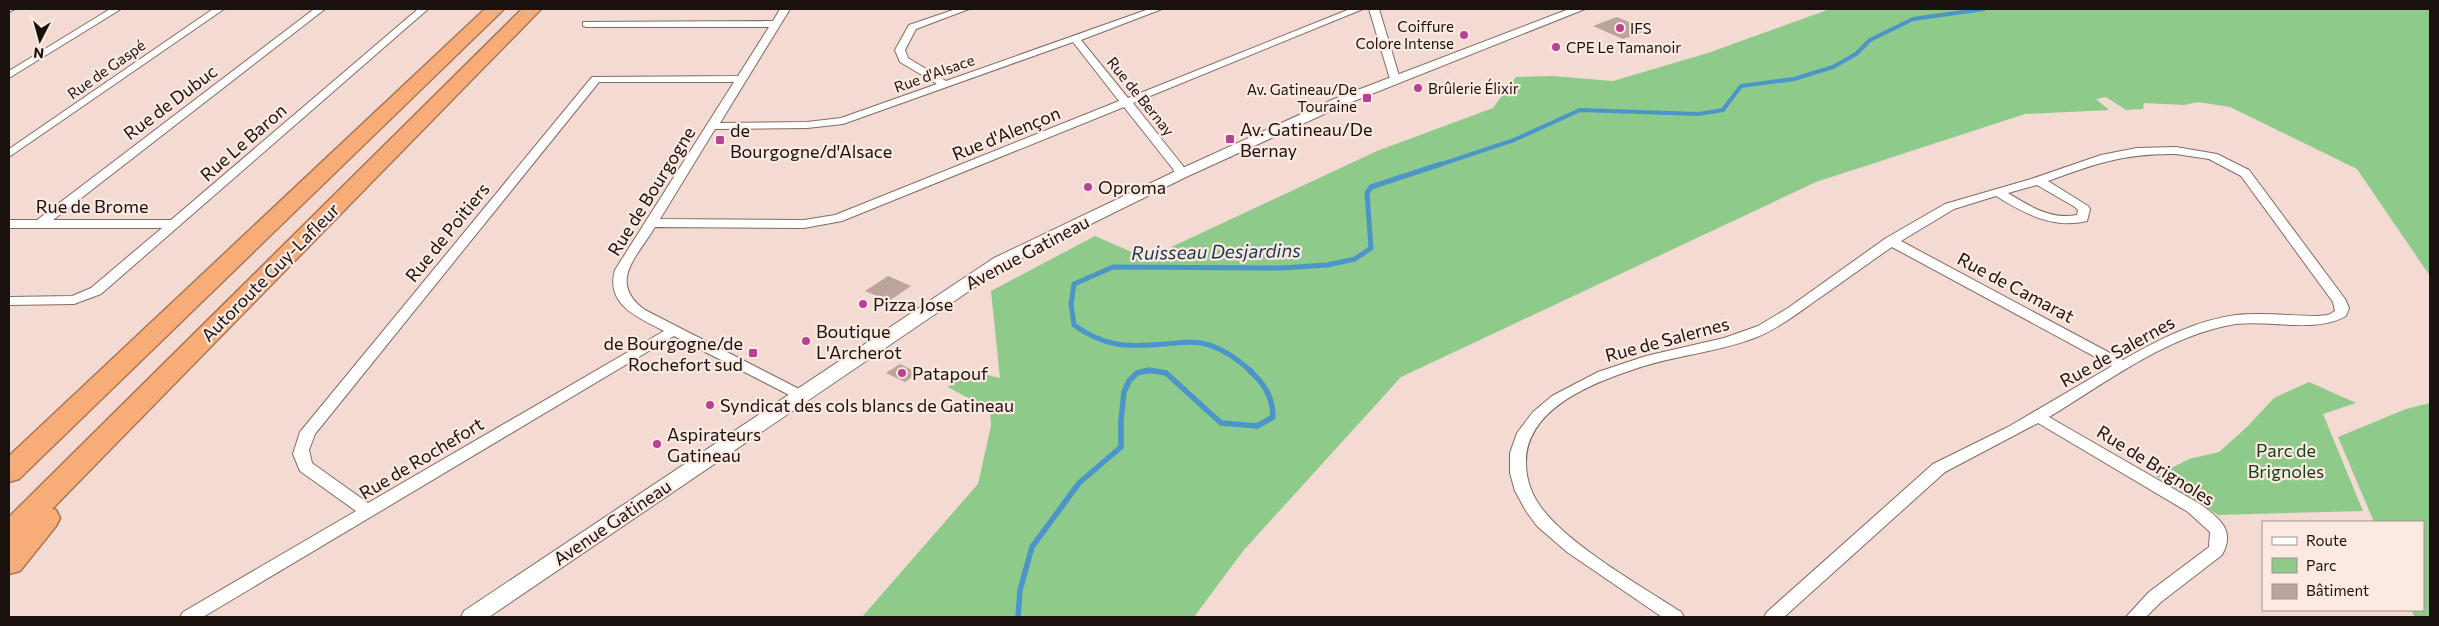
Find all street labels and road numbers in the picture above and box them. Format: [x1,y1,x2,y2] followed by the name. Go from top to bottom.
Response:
[64,35,149,102] street label: Rue de Gaspé
[891,50,977,96] street label: Rue d'Alsace
[1104,53,1178,139] street label: Rue de Bernay
[119,60,221,144] street label: Rue de Dubuc
[195,99,291,185] street label: Rue Le Baron
[949,101,1063,165] street label: Rue d'Alençon
[603,122,699,260] street label: Rue de Bourgogne
[400,178,494,286] street label: Rue de Poitiers
[36,195,148,217] street label: Rue de Brome
[196,198,344,346] street label: Autoroute Guy-Lafleur
[961,210,1093,294] street label: Avenue Gatineau
[1954,247,2078,327] street label: Rue de Camarat
[2056,310,2178,392] street label: Rue de Salernes
[1603,312,1731,366] street label: Rue de Salernes
[355,412,487,504] street label: Rue de Rochefort
[2093,420,2219,510] street label: Rue de Brignoles
[549,474,675,570] street label: Avenue Gatineau

